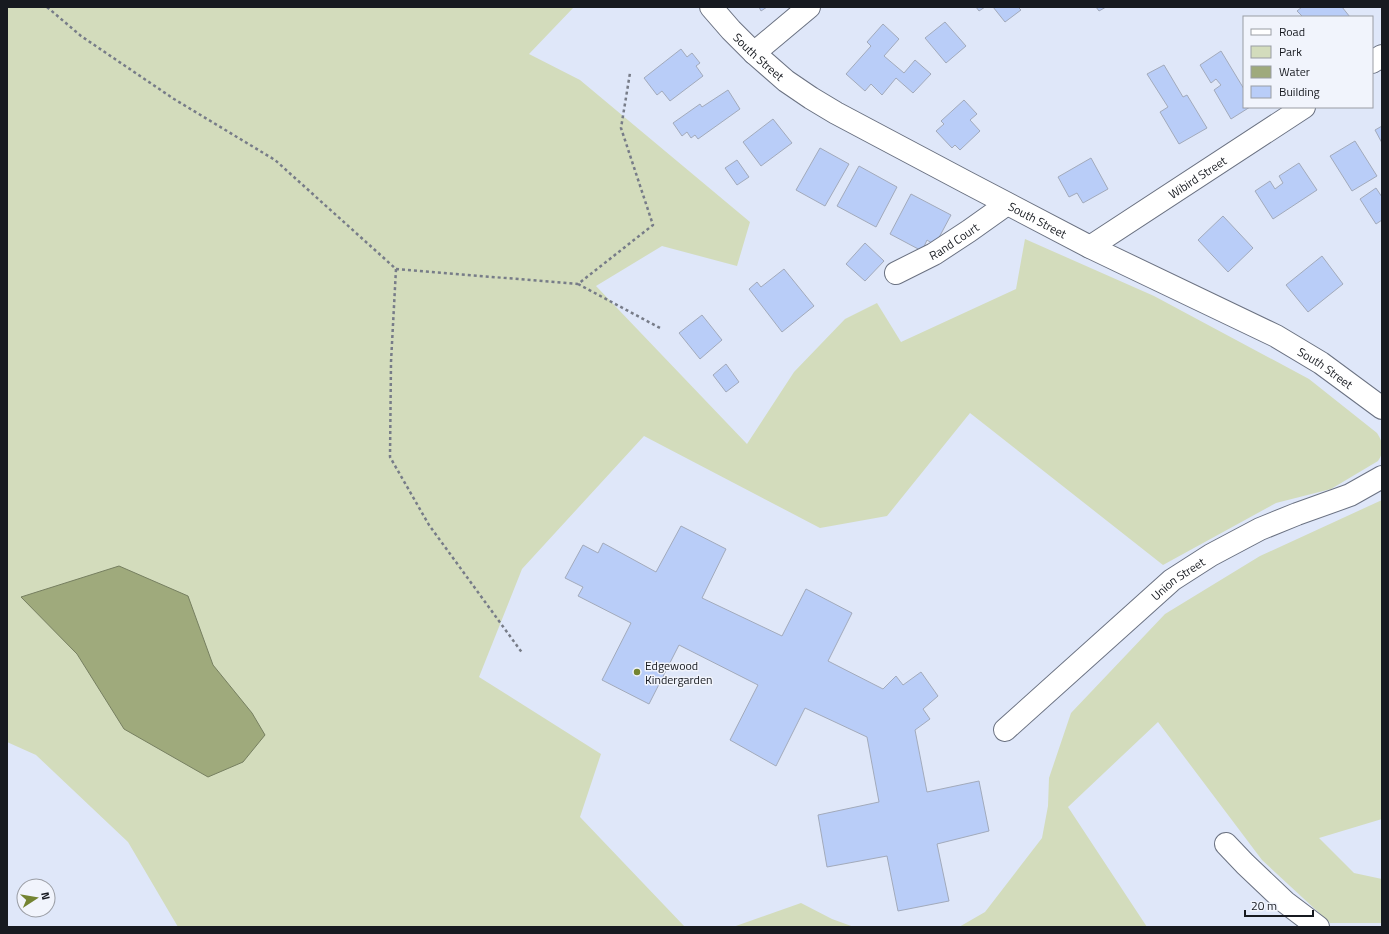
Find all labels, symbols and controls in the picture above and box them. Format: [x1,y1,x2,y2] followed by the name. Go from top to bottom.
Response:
[1243,16,1373,108] legend
[1279,22,1305,41] text: Road
[729,28,789,86] street label: South Street
[1279,42,1302,61] text: Park
[1279,62,1310,81] text: Water
[1279,82,1320,101] text: Building
[1164,150,1231,203] street label: Wibird Street
[1005,196,1071,243] street label: South Street
[926,217,983,265] street label: Rand Court
[1294,342,1358,394] street label: South Street
[1146,552,1209,605] street label: Union Street
[645,656,712,689] place label: Edgewood Kindergarden
[632,667,642,677] marker: Edgewood Kindergarden
[16,878,56,918] north arrow
[37,891,54,901] text: N
[1245,892,1313,918] scale bar
[1251,896,1277,915] text: 20 m

